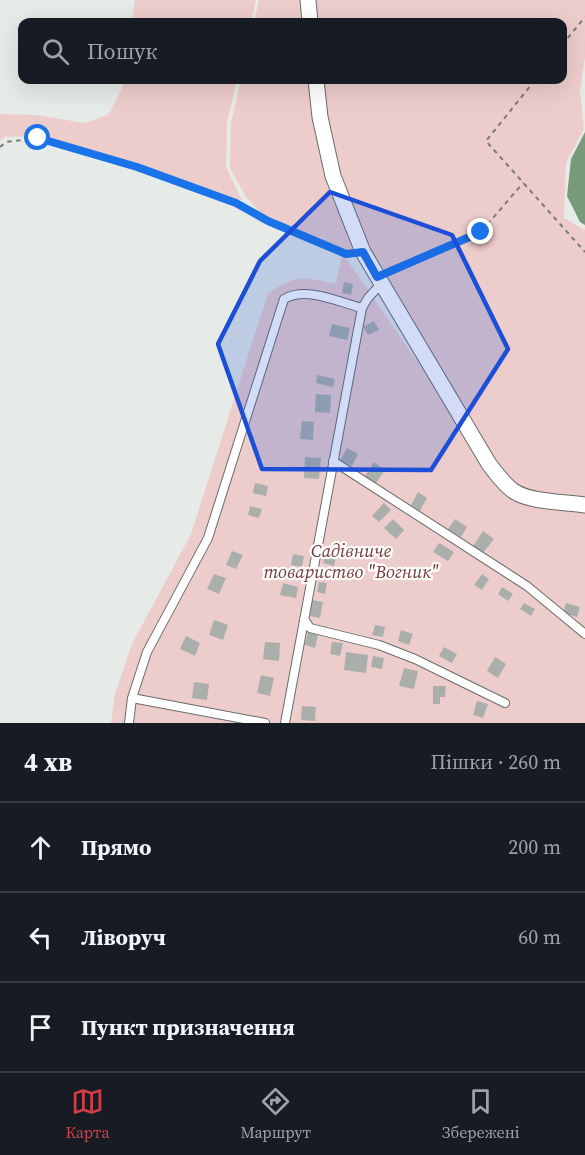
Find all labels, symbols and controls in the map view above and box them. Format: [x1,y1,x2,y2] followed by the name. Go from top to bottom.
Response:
[18,18,567,84] search box
[39,35,72,68] icon: search
[87,36,158,66] text: Пошук
[24,124,50,150] route start
[467,218,493,244] route end
[263,538,439,584] park label: Садівниче товариство "Вогник"
[24,744,72,780] text: 4 хв
[430,748,561,776] text: Пішки · 260 m
[24,831,57,864] icon: ahead
[81,832,151,862] text: Прямо
[508,833,561,861] text: 200 m
[24,921,57,954] icon: left
[81,922,166,952] text: Ліворуч
[518,923,561,951] text: 60 m
[24,1011,57,1044] icon: arrive
[81,1012,295,1042] text: Пункт призначення
[65,1085,110,1143] tab: Карта
[240,1085,311,1143] tab: Маршрут
[442,1085,520,1143] tab: Збережені

